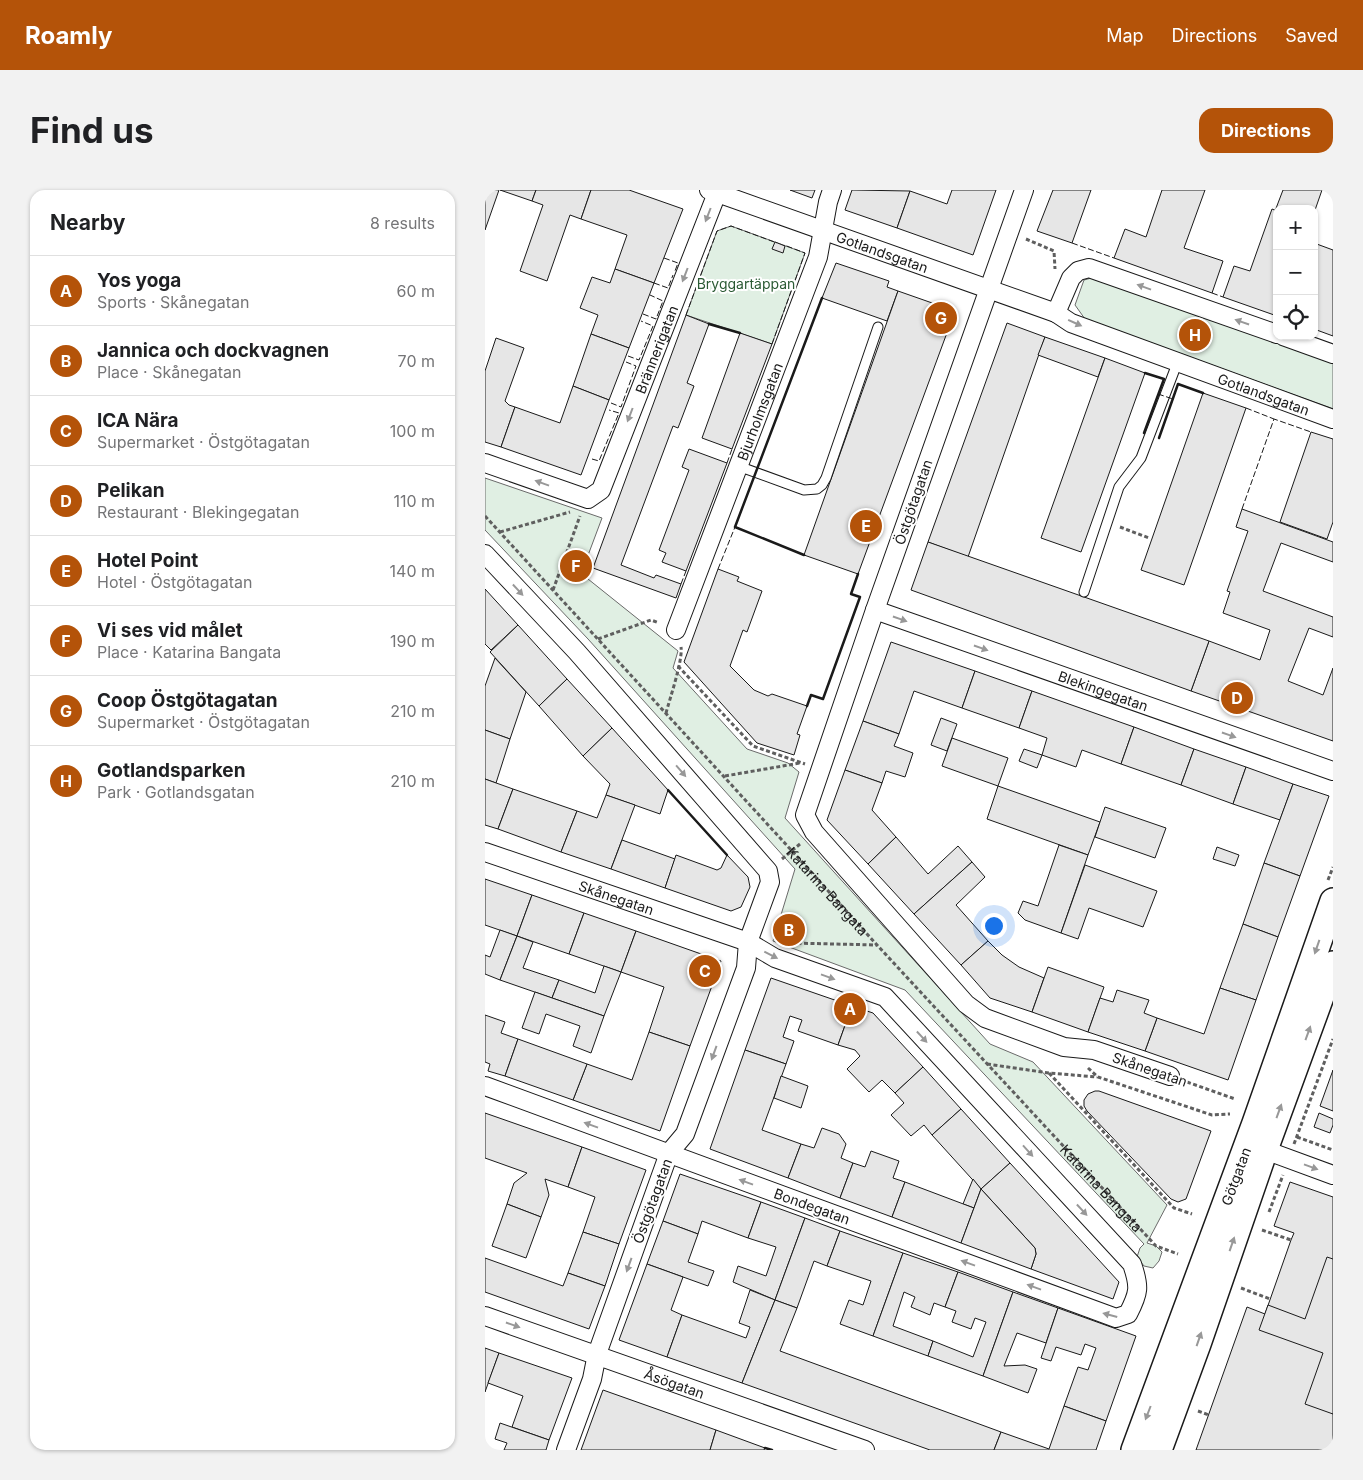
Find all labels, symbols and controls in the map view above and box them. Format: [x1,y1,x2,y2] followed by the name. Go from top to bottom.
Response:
[25,21,112,50] text: Roamly
[1106,25,1144,46] text: Map
[1172,25,1257,46] text: Directions
[1285,25,1338,46] text: Saved
[1199,108,1333,153] button: Directions
[30,109,154,151] text: Find us
[1273,205,1318,340] map controls
[1273,205,1318,250] button: +
[704,208,711,223] one-way arrow
[50,210,125,235] text: Nearby
[370,213,435,233] text: 8 results
[834,227,931,276] street label: Gotlandsgatan
[1273,250,1318,295] button: −
[680,268,688,282] one-way arrow
[97,269,181,292] text: Yos yoga
[697,275,795,292] park label: Bryggartäppan
[60,281,72,301] text: A
[396,281,435,301] text: 60 m
[1136,283,1151,291] one-way arrow
[97,292,249,312] text: Sports · Skånegatan
[1273,295,1318,340] button: locate
[925,299,957,337] pin: G
[631,303,681,396] street label: Brännerigatan
[1179,316,1211,354] pin: H
[1235,318,1250,325] one-way arrow
[1068,320,1082,328] one-way arrow
[97,339,329,362] text: Jannica och dockvagnen
[61,351,71,371] text: B
[398,351,435,371] text: 70 m
[733,360,786,463] street label: Bjurholmsgatan
[97,362,242,382] text: Place · Skånegatan
[1216,369,1312,418] street label: Gotlandsgatan
[626,408,634,423] one-way arrow
[97,409,179,432] text: ICA Nära
[60,421,72,441] text: C
[390,421,435,441] text: 100 m
[97,432,310,452] text: Supermarket · Östgötagatan
[890,457,936,547] street label: Östgötagatan
[97,479,165,502] text: Pelikan
[534,479,549,486] one-way arrow
[60,491,72,511] text: D
[393,491,435,511] text: 110 m
[97,502,299,522] text: Restaurant · Blekingegatan
[850,507,882,545] pin: E
[560,547,592,585] pin: F
[97,549,198,572] text: Hotel Point
[61,561,71,581] text: E
[390,561,435,581] text: 140 m
[97,572,252,592] text: Hotel · Östgötagatan
[512,583,524,595] one-way arrow
[893,616,908,623] one-way arrow
[97,619,243,642] text: Vi ses vid målet
[61,631,71,651] text: F
[390,631,435,651] text: 190 m
[97,642,281,662] text: Place · Katarina Bangata
[974,644,989,652] one-way arrow
[1056,667,1151,714] street label: Blekingegatan
[1221,679,1253,717] pin: D
[97,689,278,712] text: Coop Östgötagatan
[60,701,72,721] text: G
[390,701,435,721] text: 210 m
[97,712,310,732] text: Supermarket · Östgötagatan
[1222,732,1237,739] one-way arrow
[97,759,246,782] text: Gotlandsparken
[675,764,686,777] one-way arrow
[60,771,72,791] text: H
[390,771,435,791] text: 210 m
[97,782,255,802] text: Park · Gotlandsgatan
[784,842,872,938] street label: Katarina Bangata
[577,876,656,918] street label: Skånegatan
[773,911,805,949] pin: B
[981,913,1007,939] your location
[1313,939,1320,954] one-way arrow
[764,951,779,959] one-way arrow
[689,952,721,990] pin: C
[821,974,836,981] one-way arrow
[834,990,866,1028] pin: A
[1305,1025,1312,1040] one-way arrow
[916,1030,928,1042] one-way arrow
[710,1046,717,1061] one-way arrow
[1110,1048,1190,1090] street label: Skånegatan
[1275,1103,1283,1118] one-way arrow
[584,1121,599,1128] one-way arrow
[1057,1140,1147,1235] street label: Katarina Bangata
[1022,1145,1034,1157] one-way arrow
[1217,1145,1254,1208] street label: Götgatan
[629,1156,675,1246] street label: Östgötagatan
[1304,1163,1319,1171] one-way arrow
[738,1178,753,1186] one-way arrow
[772,1184,852,1228] street label: Bondegatan
[1076,1204,1088,1216] one-way arrow
[1229,1237,1236,1252] one-way arrow
[625,1258,633,1273] one-way arrow
[960,1259,975,1266] one-way arrow
[1026,1283,1041,1291] one-way arrow
[1103,1310,1118,1318] one-way arrow
[506,1321,521,1329] one-way arrow
[1195,1331,1203,1346] one-way arrow
[642,1363,707,1401] street label: Åsögatan
[1144,1406,1152,1421] one-way arrow

